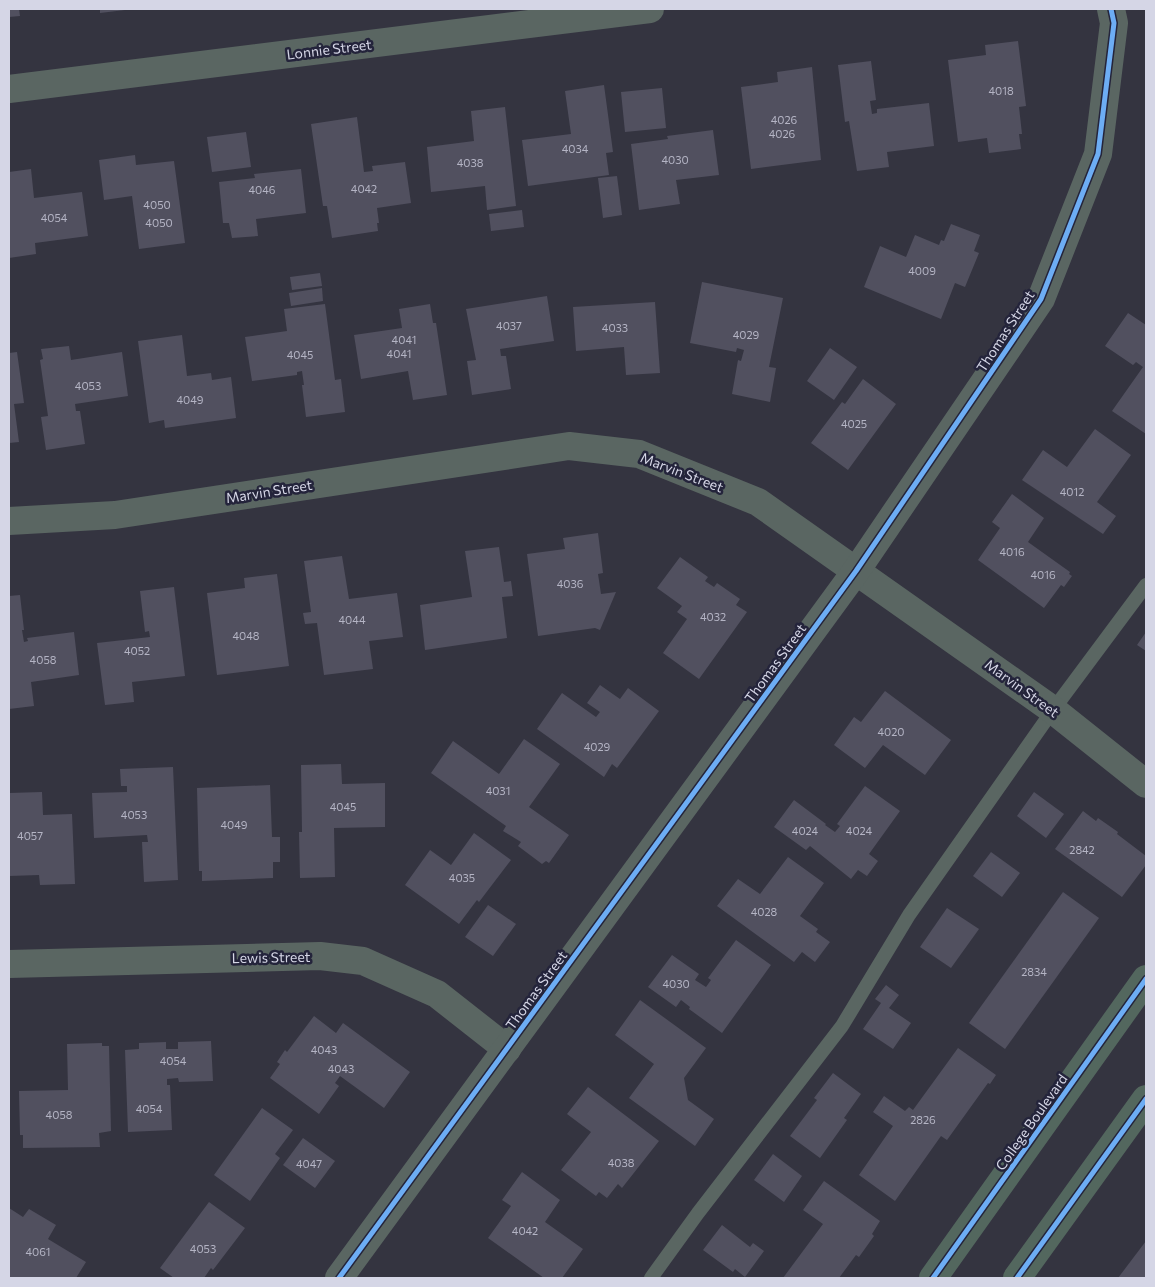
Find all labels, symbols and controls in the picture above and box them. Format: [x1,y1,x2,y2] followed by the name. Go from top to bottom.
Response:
[285,35,373,63] street label: Lonnie Street
[988,84,1014,97] house number: 4018
[771,113,798,126] house number: 4026
[769,127,796,140] house number: 4026
[562,142,589,155] house number: 4034
[661,153,689,166] house number: 4030
[457,156,484,169] house number: 4038
[351,182,377,195] house number: 4042
[248,183,276,196] house number: 4046
[143,198,171,211] house number: 4050
[41,211,68,224] house number: 4054
[145,216,173,229] house number: 4050
[908,264,936,277] house number: 4009
[972,287,1038,375] street label: Thomas Street
[496,319,522,332] house number: 4037
[602,321,628,334] house number: 4033
[733,328,760,341] house number: 4029
[392,333,416,346] house number: 4041
[387,347,411,360] house number: 4041
[287,348,313,361] house number: 4045
[75,379,101,392] house number: 4053
[176,393,204,406] house number: 4049
[841,417,867,430] house number: 4025
[638,448,726,496] street label: Marvin Street
[225,476,314,506] street label: Marvin Street
[1060,485,1084,498] house number: 4012
[999,545,1025,558] house number: 4016
[1030,568,1056,581] house number: 4016
[557,577,584,590] house number: 4036
[700,610,726,623] house number: 4032
[339,613,366,626] house number: 4044
[741,620,810,706] street label: Thomas Street
[232,629,260,642] house number: 4048
[124,644,150,657] house number: 4052
[30,653,57,666] house number: 4058
[982,655,1062,721] street label: Marvin Street
[878,725,905,738] house number: 4020
[584,740,611,753] house number: 4029
[486,784,510,797] house number: 4031
[330,800,356,813] house number: 4045
[121,808,147,821] house number: 4053
[220,818,248,831] house number: 4049
[792,824,819,837] house number: 4024
[846,824,873,837] house number: 4024
[17,829,43,842] house number: 4057
[1069,843,1095,856] house number: 2842
[449,871,475,884] house number: 4035
[751,905,778,918] house number: 4028
[502,947,571,1033] street label: Thomas Street
[232,948,311,966] street label: Lewis Street
[1021,965,1047,978] house number: 2834
[662,977,690,990] house number: 4030
[311,1043,337,1056] house number: 4043
[160,1054,187,1067] house number: 4054
[328,1062,354,1075] house number: 4043
[991,1071,1071,1173] street label: College Boulevard
[136,1102,163,1115] house number: 4054
[46,1108,73,1121] house number: 4058
[910,1113,936,1126] house number: 2826
[608,1156,635,1169] house number: 4038
[296,1157,322,1170] house number: 4047
[512,1224,538,1237] house number: 4042
[190,1242,216,1255] house number: 4053
[25,1245,51,1258] house number: 4061

